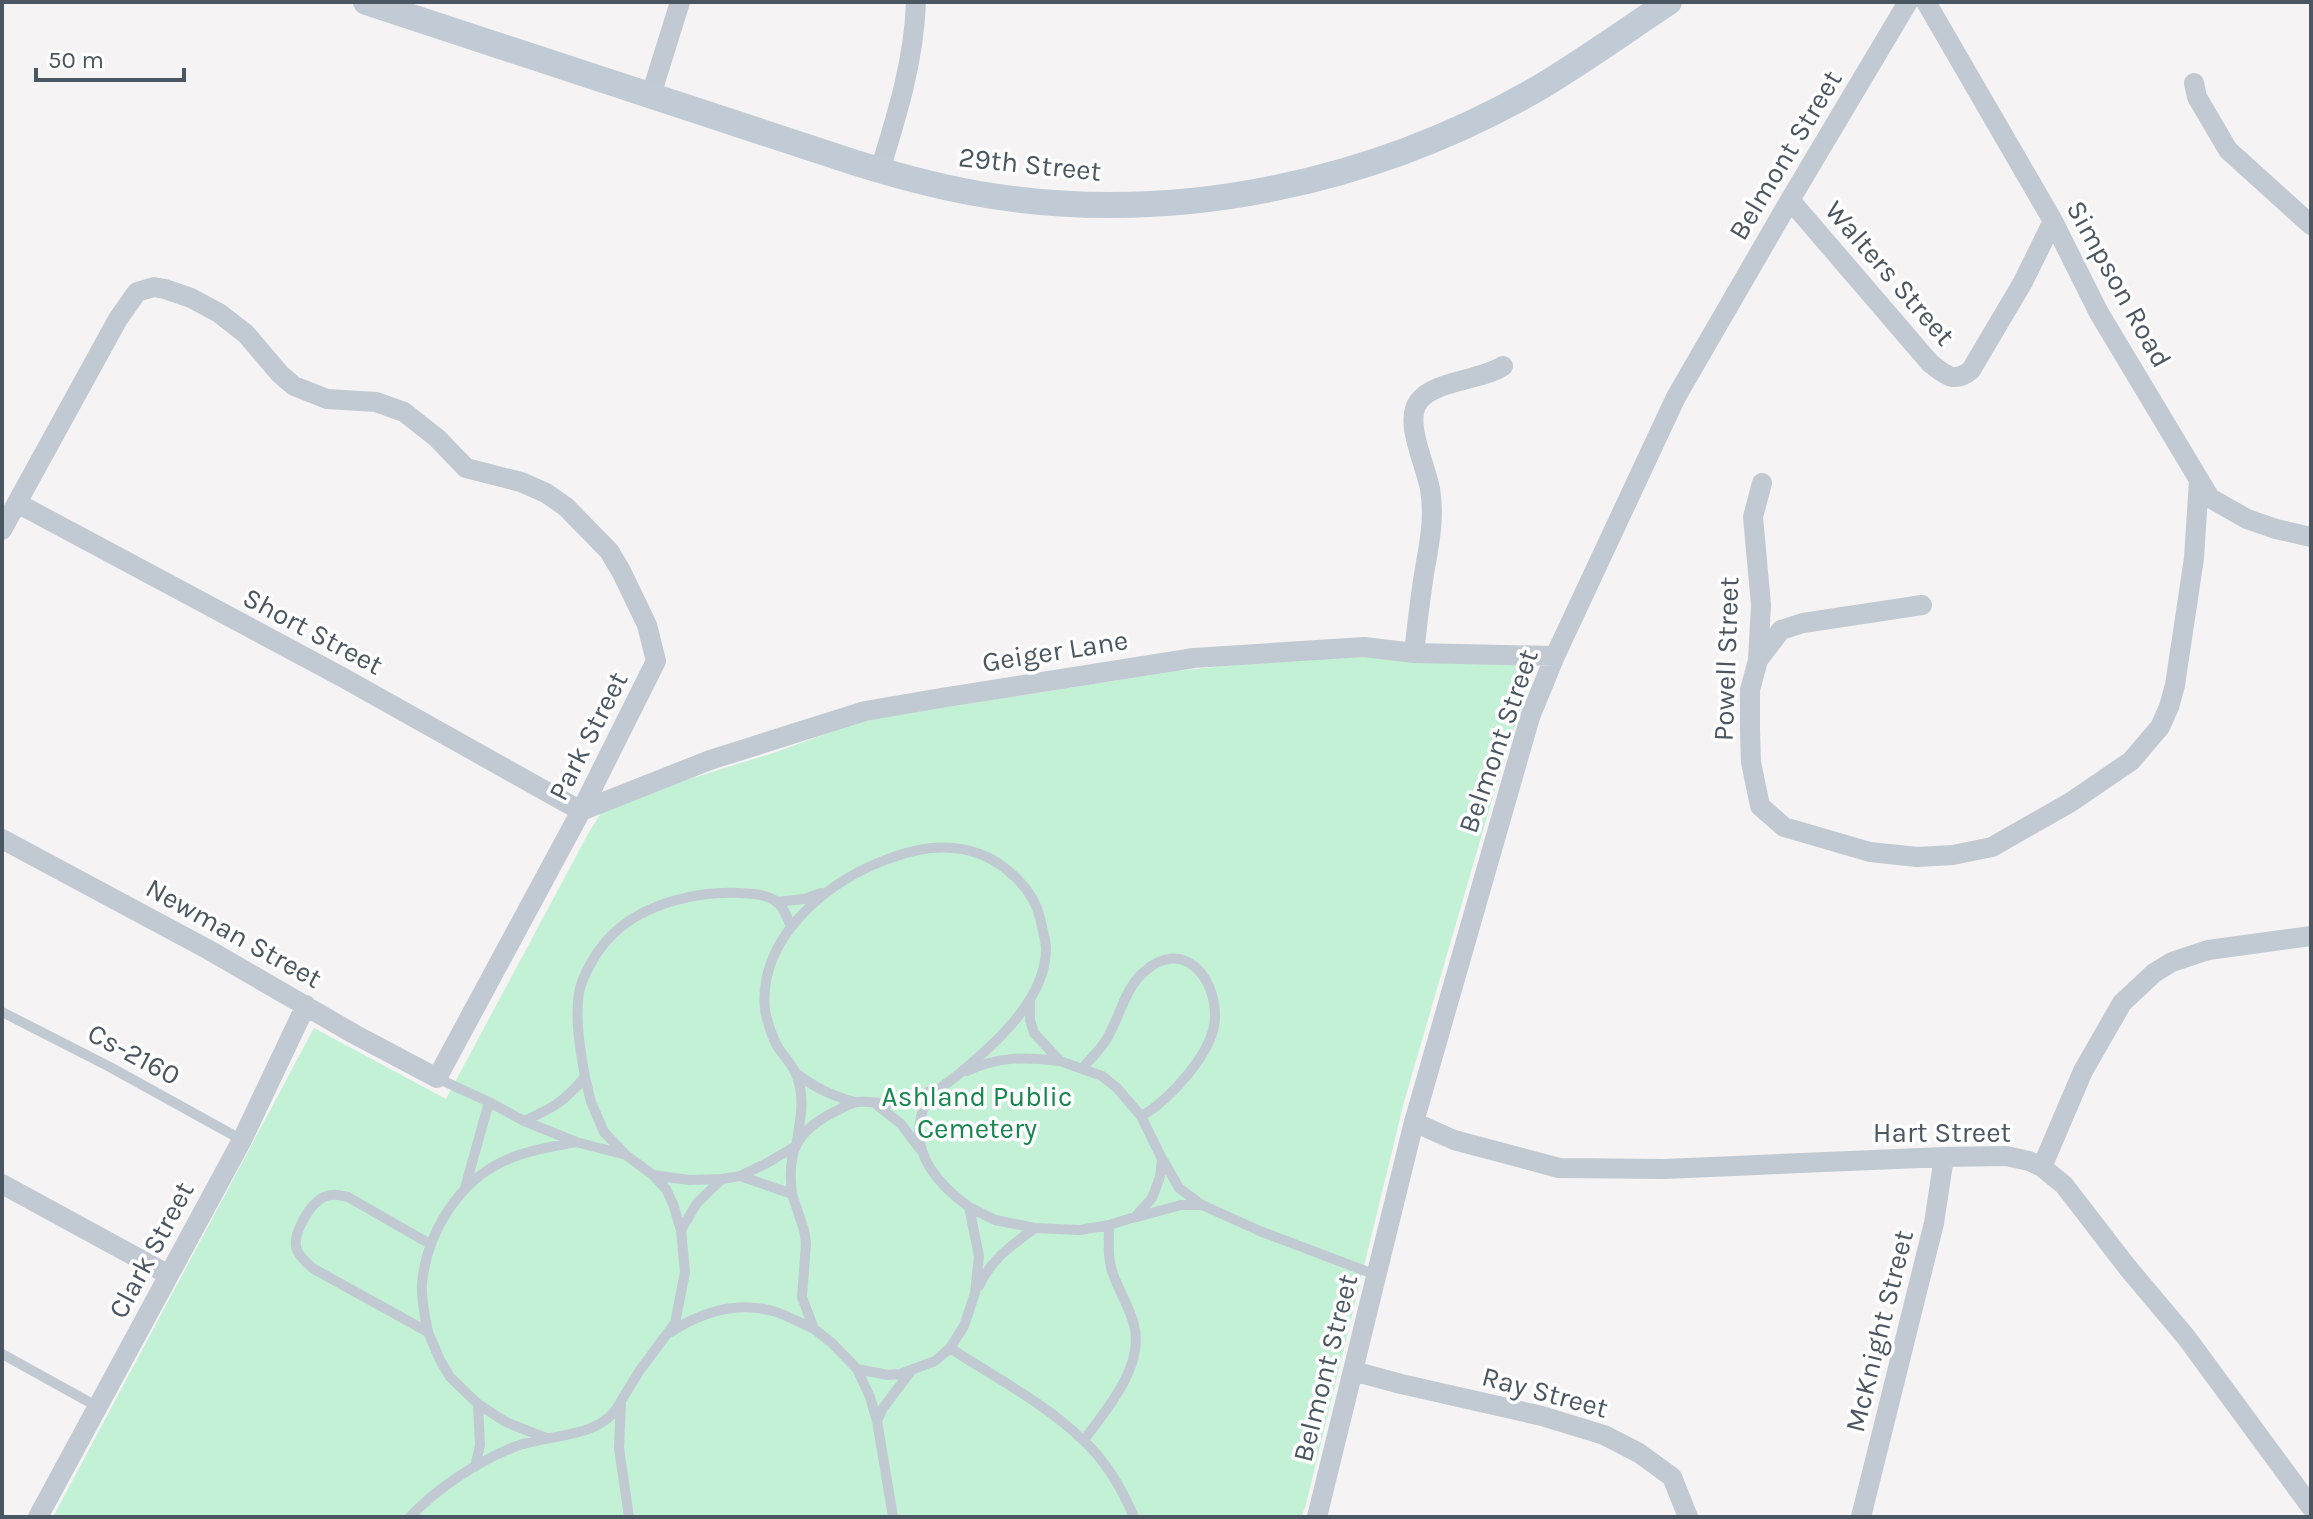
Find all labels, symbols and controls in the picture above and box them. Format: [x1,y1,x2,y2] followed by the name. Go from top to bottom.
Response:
[36,32,184,82] scale bar
[48,46,104,74] text: 50 m
[1721,64,1849,246] street label: Belmont Street
[957,140,1103,188] street label: 29th Street
[1818,194,1962,352] street label: Walters Street
[2060,195,2178,373] street label: Simpson Road
[1707,576,1745,742] street label: Powell Street
[238,580,388,682] street label: Short Street
[980,623,1130,679] street label: Geiger Lane
[1451,645,1545,837] street label: Belmont Street
[541,666,635,806] street label: Park Street
[140,871,328,995] street label: Newman Street
[82,1016,186,1092] street label: Cs-2160
[882,1080,1072,1145] park label: Ashland Public Cemetery
[1873,1116,2011,1149] street label: Hart Street
[101,1176,201,1324] street label: Clark Street
[1838,1226,1920,1436] street label: McKnight Street
[1286,1271,1364,1465] street label: Belmont Street
[1478,1359,1612,1425] street label: Ray Street

